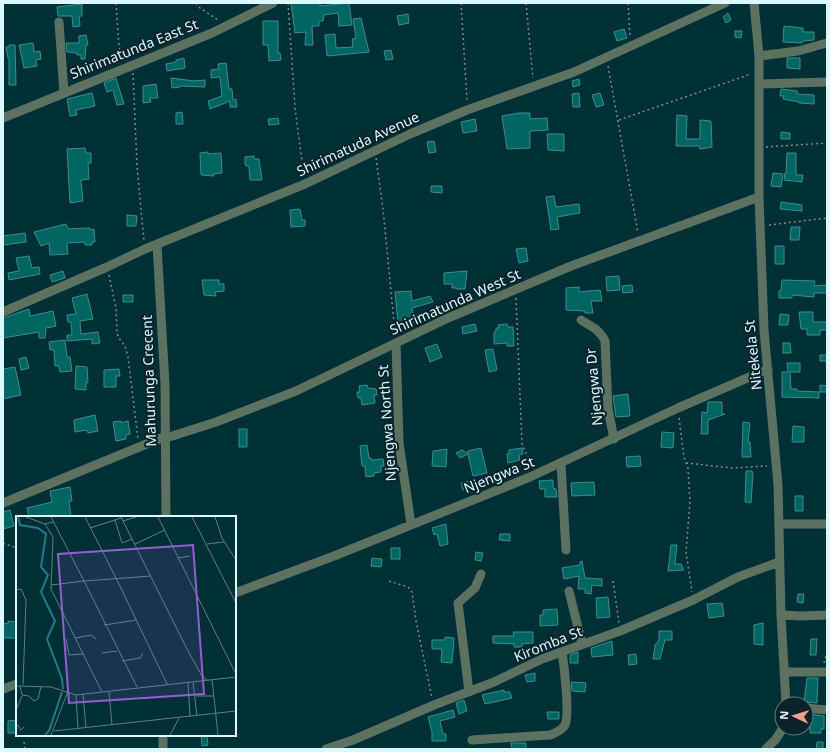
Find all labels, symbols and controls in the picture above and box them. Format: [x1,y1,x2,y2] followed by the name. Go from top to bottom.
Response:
[67,14,201,83] street label: Shirimatunda East St
[293,107,422,180] street label: Shirimatuda Avenue
[386,264,523,339] street label: Shirimatunda West St
[137,315,160,447] street label: Mahurunga Crecent
[739,319,766,391] street label: Nitekela St
[581,347,606,427] street label: Njengwa Dr
[373,364,400,482] street label: Njengwa North St
[461,452,537,497] street label: Njengwa St
[16,516,236,736] inset map
[511,621,585,666] street label: Kiromba St
[774,696,814,736] north arrow
[776,710,791,720] text: N

